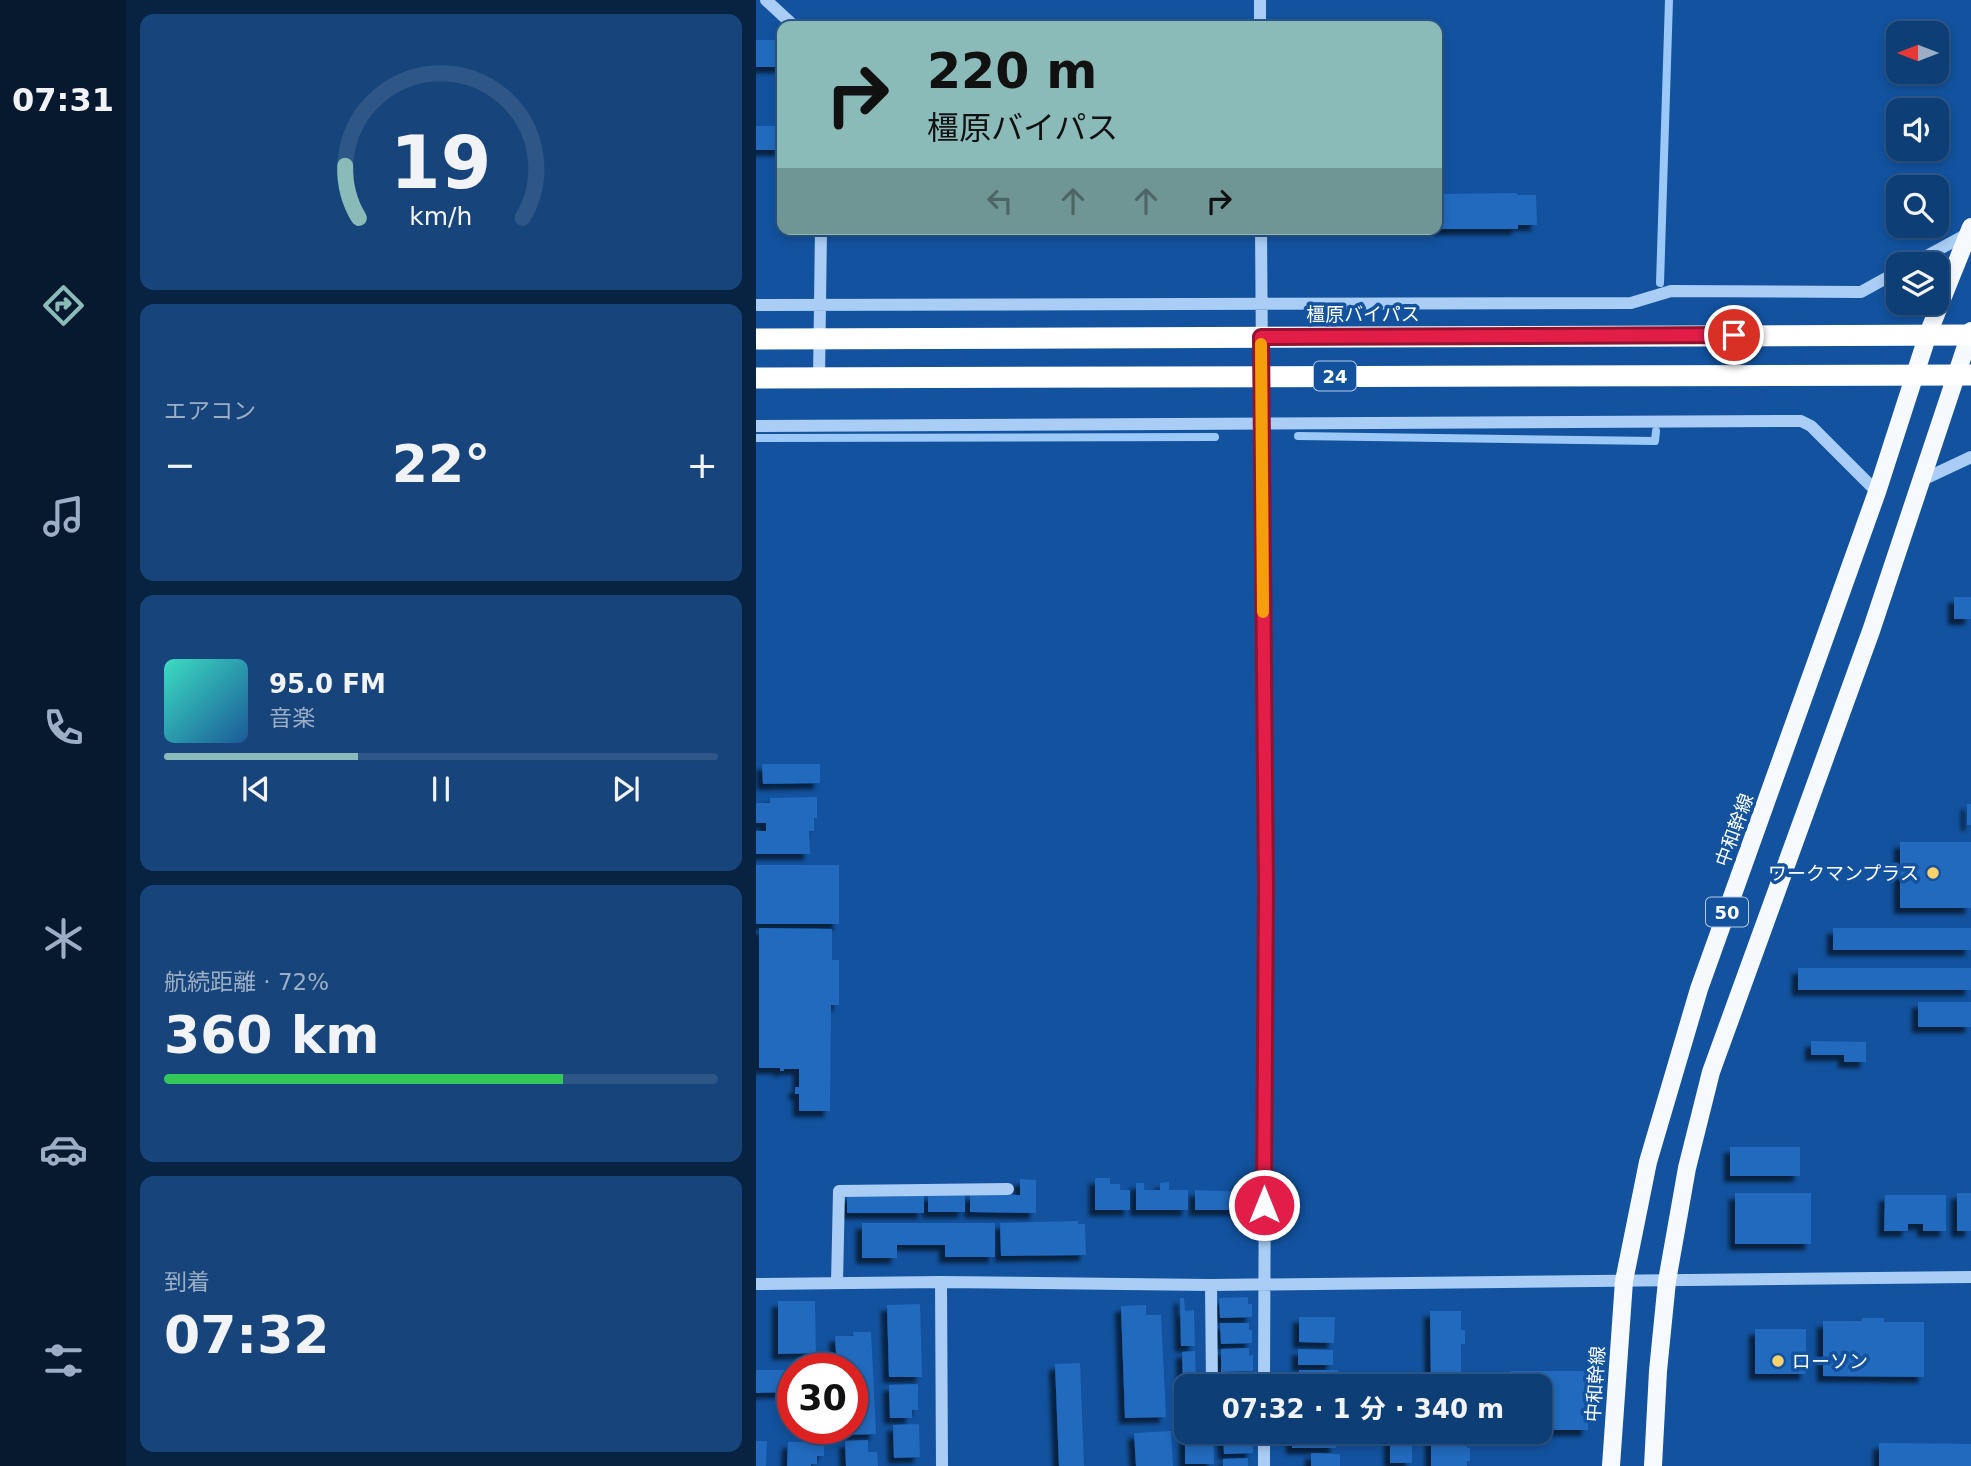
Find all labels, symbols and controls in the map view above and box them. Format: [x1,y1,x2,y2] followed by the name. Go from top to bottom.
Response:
[1886,21,1950,84] north arrow
[1886,21,1949,315] map controls
[927,43,1097,100] text: 220 m
[812,49,903,140] icon: right
[12,81,114,119] text: 07:31
[1886,98,1949,161] button: sound
[927,109,1118,147] text: 橿原バイパス
[390,121,492,206] text: 19
[1886,175,1949,238] button: search
[981,182,1019,220] icon: left
[1054,182,1092,220] icon: ahead
[1127,182,1165,220] icon: ahead
[1200,182,1238,220] icon: right
[409,202,473,231] text: km/h
[1886,252,1949,315] button: layers
[39,281,88,330] icon: directions
[1306,303,1420,325] street label: 橿原バイパス
[1704,305,1764,365] pin
[1715,316,1753,354] icon: arrive
[1314,362,1356,390] road number: 24
[164,398,256,424] text: エアコン
[392,434,490,494] text: 22°
[164,443,196,487] text: −
[686,443,718,487] text: +
[39,492,88,541] icon: music
[269,669,386,699] text: 95.0 FM
[39,703,88,752] icon: phone
[269,705,315,731] text: 音楽
[237,770,275,808] icon: previous
[422,770,460,808] icon: pause
[607,770,645,808] icon: next
[1711,791,1757,869] street label: 中和幹線
[1768,862,1919,884] place label: ワークマンプラス
[1925,865,1941,881] marker: ワークマンプラス
[1706,897,1748,926] road number: 50
[39,914,88,963] icon: climate
[164,969,329,995] text: 航続距離 · 72%
[164,1005,379,1065] text: 360 km
[39,1125,88,1174] icon: car
[1227,1168,1301,1242] position arrow
[164,1269,210,1295] text: 到着
[164,1305,330,1365] text: 07:32
[39,1336,88,1385] icon: filters
[1581,1345,1609,1423] street label: 中和幹線
[1792,1350,1868,1372] place label: ローソン
[777,1353,868,1444] speed limit sign: 30
[1770,1353,1786,1369] marker: ローソン
[1222,1394,1504,1424] text: 07:32 · 1 分 · 340 m

